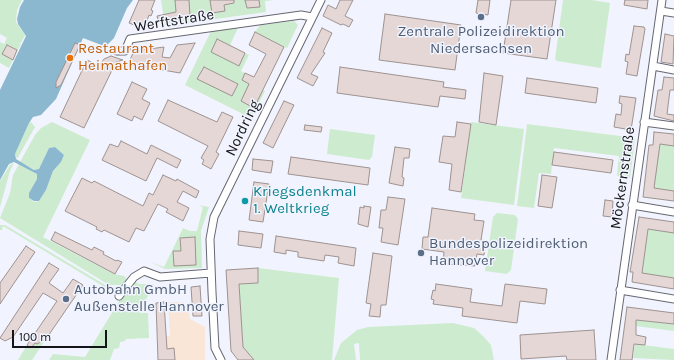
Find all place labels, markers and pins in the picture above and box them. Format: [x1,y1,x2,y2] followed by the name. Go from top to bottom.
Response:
[476,12,486,22] marker: Zentrale Polizeidirektion Niedersachsen
[397,23,565,58] place label: Zentrale Polizeidirektion Niedersachsen
[78,40,167,75] place label: Restaurant Heimathafen
[65,53,75,63] marker: Restaurant Heimathafen
[253,183,357,218] place label: Kriegsdenkmal 1. Weltkrieg
[240,196,250,206] marker: Kriegsdenkmal 1. Weltkrieg
[429,235,588,270] place label: Bundespolizeidirektion Hannover
[416,248,426,258] marker: Bundespolizeidirektion Hannover
[74,281,224,316] place label: Autobahn GmbH Außenstelle Hannover
[61,294,71,304] marker: Autobahn GmbH Außenstelle Hannover

